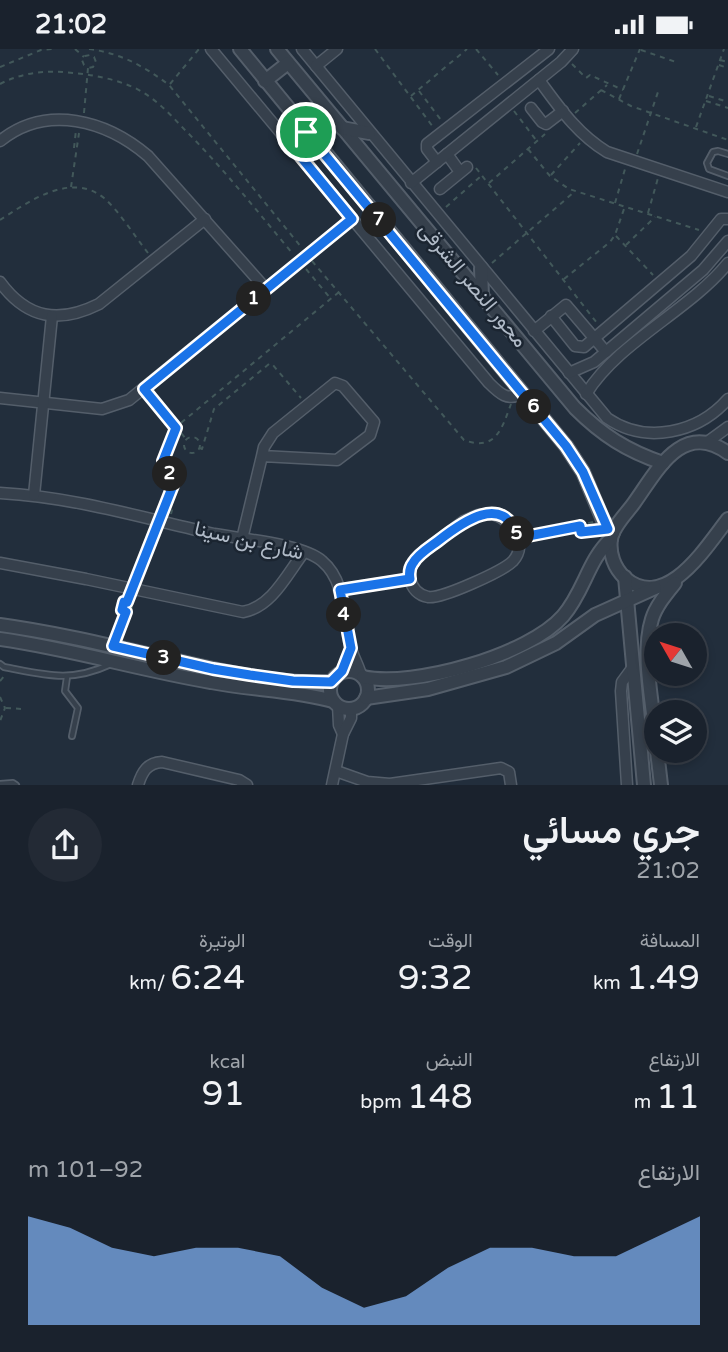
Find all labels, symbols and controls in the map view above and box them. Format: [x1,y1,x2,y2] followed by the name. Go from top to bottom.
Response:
[35,9,107,40] text: 21:02
[276,102,336,162] pin
[287,113,325,151] icon: arrive
[362,203,396,237] pin: 7
[373,208,384,230] text: 7
[413,217,533,353] street label: محور النصر الشرقى
[236,281,272,317] pin: 1
[248,287,259,309] text: 1
[516,389,552,425] pin: 6
[528,395,539,417] text: 6
[152,457,188,491] pin: 2
[164,462,175,484] text: 2
[192,516,306,567] street label: شارع بن سينا
[500,517,534,552] pin: 5
[511,522,522,544] text: 5
[326,597,362,633] pin: 4
[338,603,349,625] text: 4
[644,623,707,686] north arrow
[644,623,707,763] map controls
[146,641,182,675] pin: 3
[158,646,169,668] text: 3
[644,700,707,763] button: layers
[28,808,102,882] button: share
[522,808,700,854] text: جري مسائي
[636,857,700,885] text: 21:02
[199,930,245,952] text: الوتيرة
[428,930,473,952] text: الوقت
[640,930,700,952] text: المسافة
[170,957,245,999] text: 6:24
[398,957,473,999] text: 9:32
[626,957,700,999] text: 1.49
[129,972,170,994] text: /km
[593,972,626,994] text: km
[426,1049,473,1071] text: النبض
[648,1049,700,1071] text: الارتفاع
[210,1051,245,1073] text: kcal
[201,1073,245,1115] text: 91
[407,1076,473,1118] text: 148
[656,1076,700,1118] text: 11
[360,1091,407,1113] text: bpm
[634,1091,656,1113] text: m
[28,1156,143,1184] text: 92–101 m
[638,1159,700,1187] text: الارتفاع

